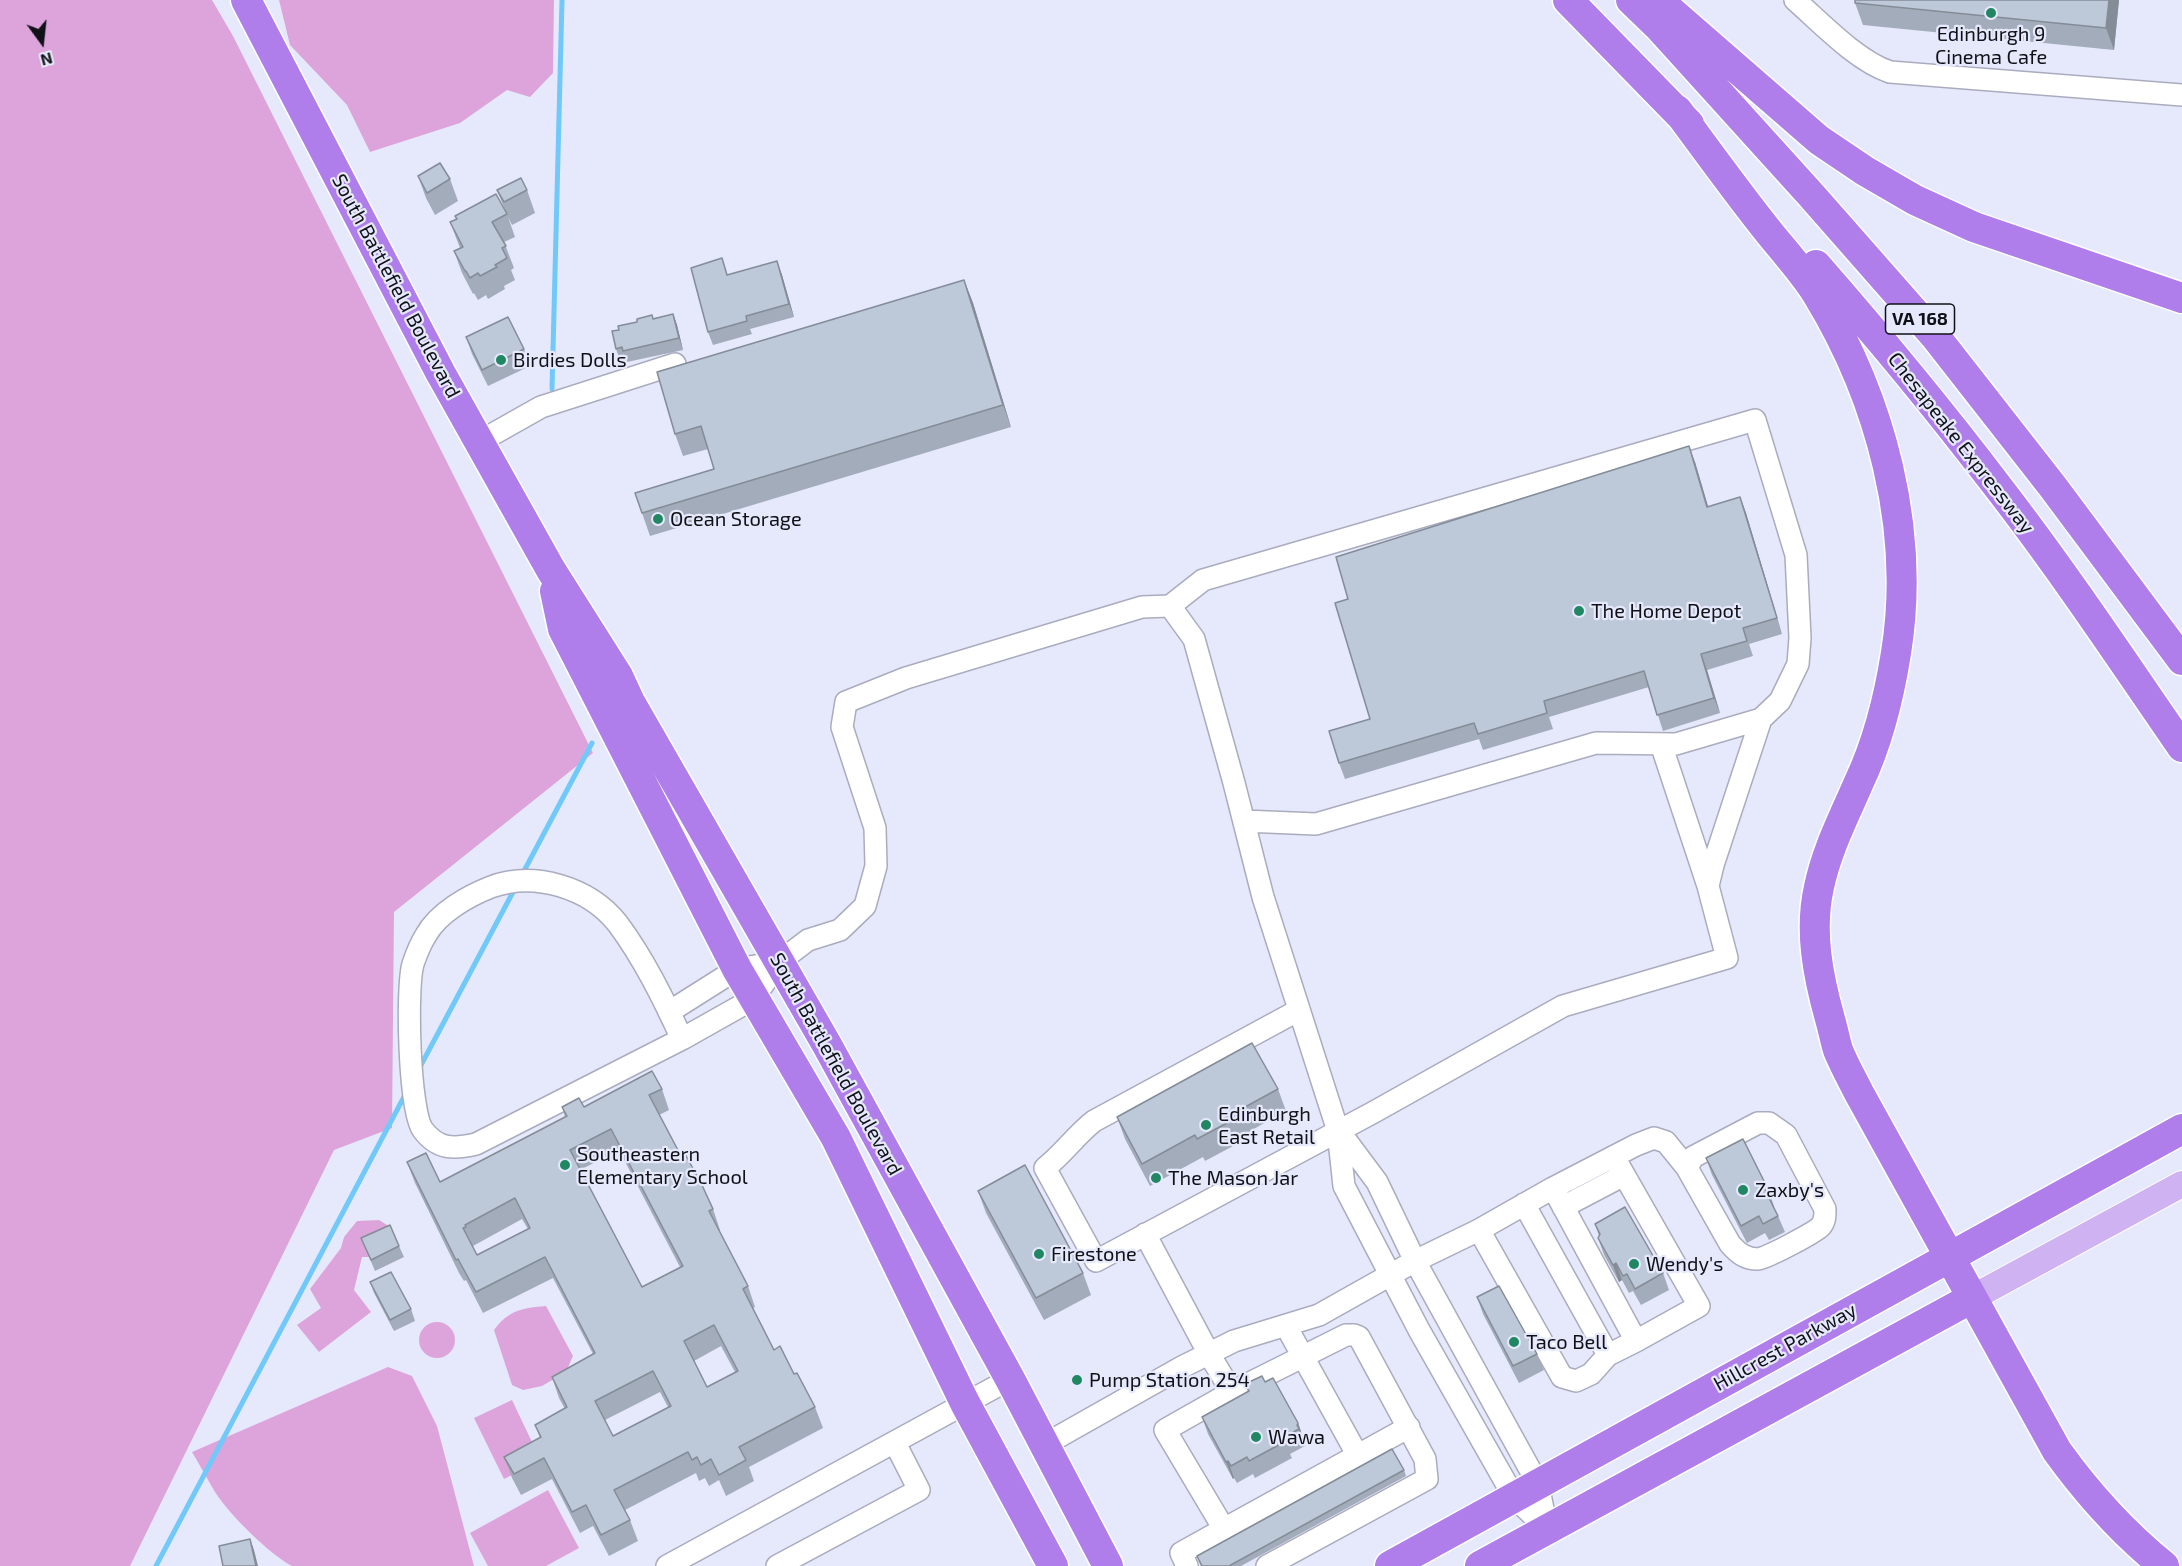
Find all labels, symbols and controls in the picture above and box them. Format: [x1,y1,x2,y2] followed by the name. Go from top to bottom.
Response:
[1984,6,1998,20] marker: Edinburgh 9 Cinema Cafe
[12,12,72,72] north arrow
[1935,22,2047,69] place label: Edinburgh 9 Cinema Cafe
[39,49,55,71] text: N
[327,170,465,402] street label: South Battlefield Boulevard
[1886,304,1954,334] road number: VA 168
[513,348,627,372] place label: Birdies Dolls
[1883,348,2039,538] street label: Chesapeake Expressway
[494,353,508,367] marker: Birdies Dolls
[670,507,802,531] place label: Ocean Storage
[651,512,665,526] marker: Ocean Storage
[1591,599,1741,623] place label: The Home Depot
[1572,604,1586,618] marker: The Home Depot
[765,949,907,1179] street label: South Battlefield Boulevard
[1218,1102,1315,1149] place label: Edinburgh East Retail
[1199,1118,1213,1132] marker: Edinburgh East Retail
[577,1142,748,1189] place label: Southeastern Elementary School
[558,1158,572,1172] marker: Southeastern Elementary School
[1168,1166,1298,1190] place label: The Mason Jar
[1149,1171,1163,1185] marker: The Mason Jar
[1755,1178,1824,1202] place label: Zaxby's
[1736,1183,1750,1197] marker: Zaxby's
[1051,1242,1137,1266] place label: Firestone
[1032,1247,1046,1261] marker: Firestone
[1646,1252,1723,1276] place label: Wendy's
[1627,1257,1641,1271] marker: Wendy's
[1709,1298,1861,1396] street label: Hillcrest Parkway
[1526,1330,1607,1354] place label: Taco Bell
[1507,1335,1521,1349] marker: Taco Bell
[1089,1368,1250,1392] place label: Pump Station 254
[1070,1373,1084,1387] marker: Pump Station 254
[1268,1425,1325,1449] place label: Wawa
[1249,1430,1263,1444] marker: Wawa

